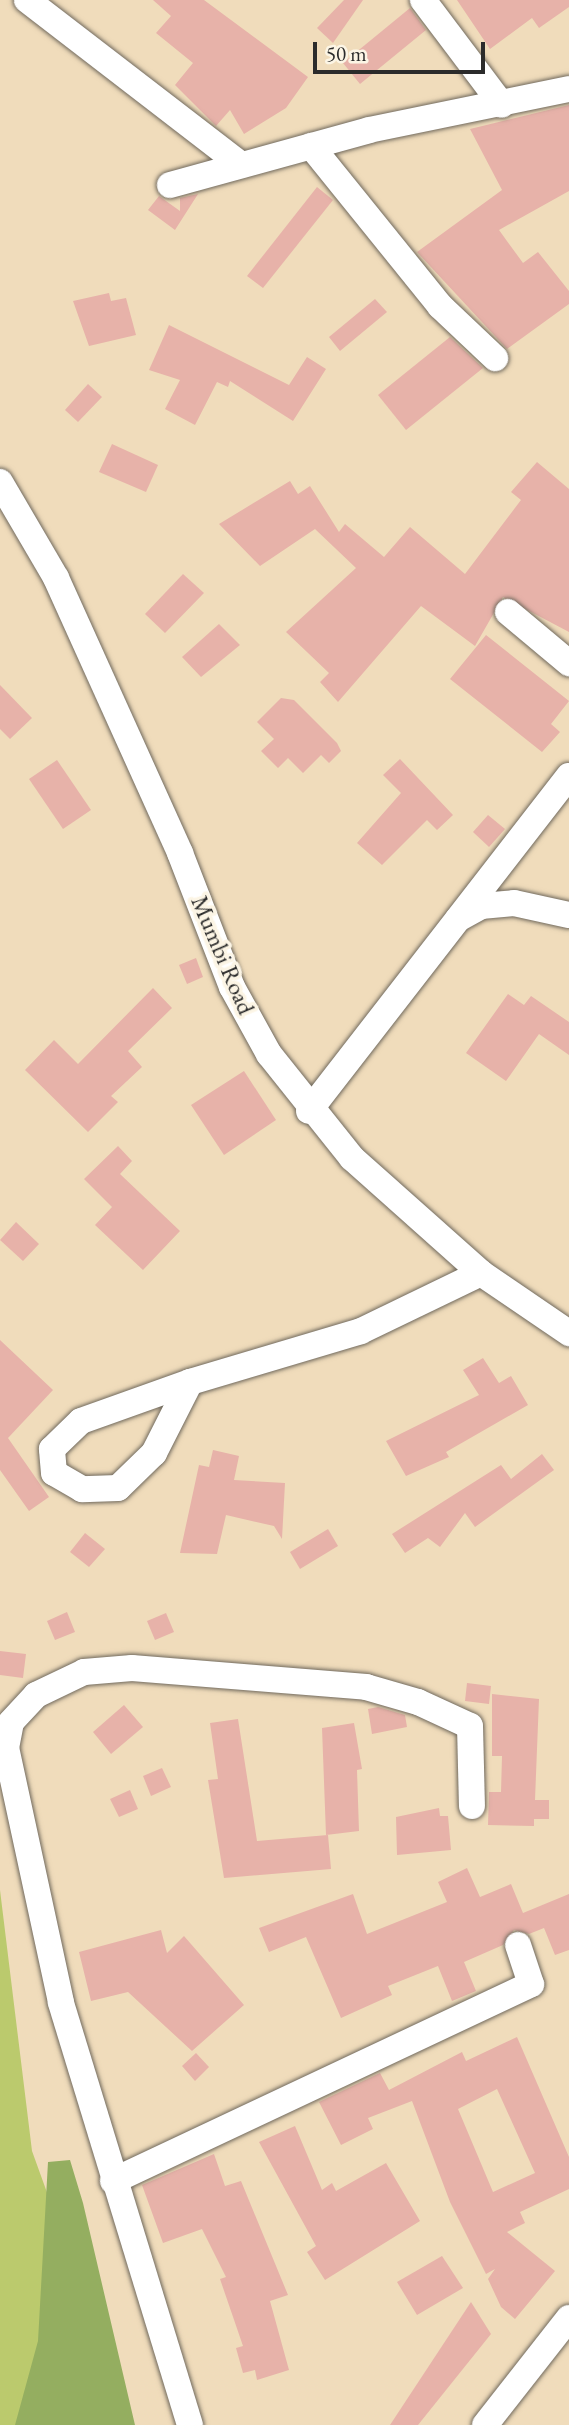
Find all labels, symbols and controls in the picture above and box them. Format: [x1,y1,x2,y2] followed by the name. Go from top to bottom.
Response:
[317,28,489,72] scale bar
[326,40,367,67] text: 50 m
[185,891,261,1019] street label: Mumbi Road

